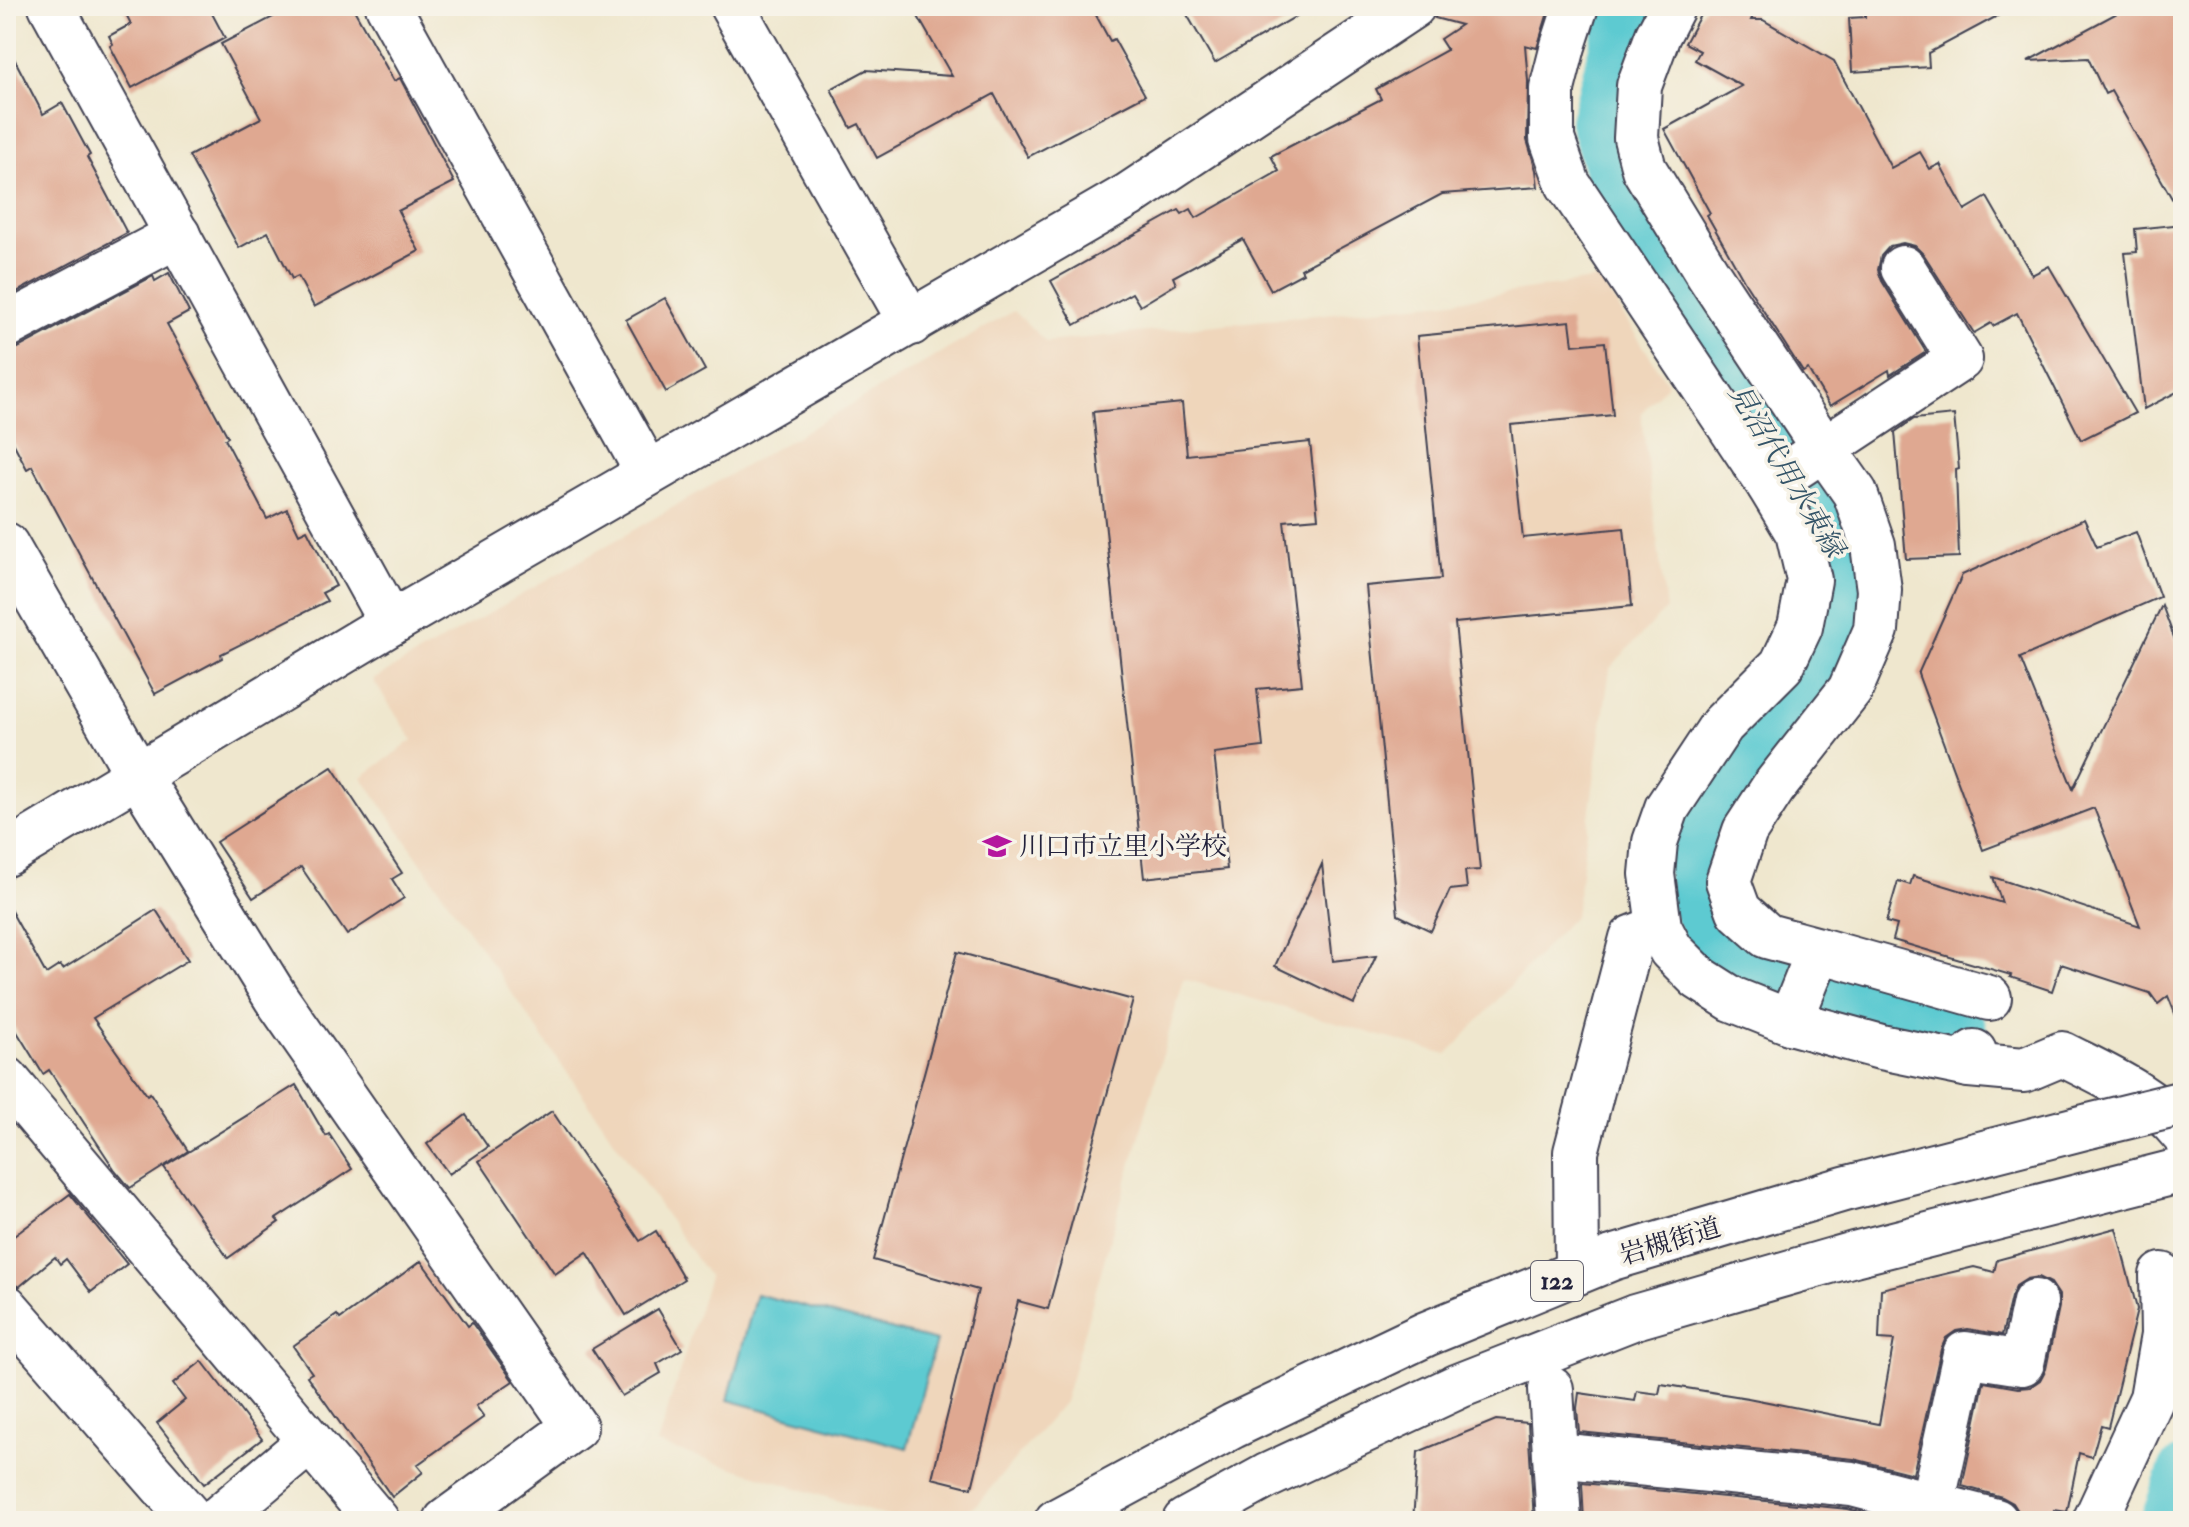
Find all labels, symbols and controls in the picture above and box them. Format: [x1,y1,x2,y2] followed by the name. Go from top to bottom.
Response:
[1720,378,1853,566] water label: 見沼代用水東縁
[982,831,1012,861] school or university icon: 川口市立里小学校
[1019,831,1227,863] place label: 川口市立里小学校
[1616,1211,1725,1272] street label: 岩槻街道
[1531,1261,1583,1301] road number: 122

